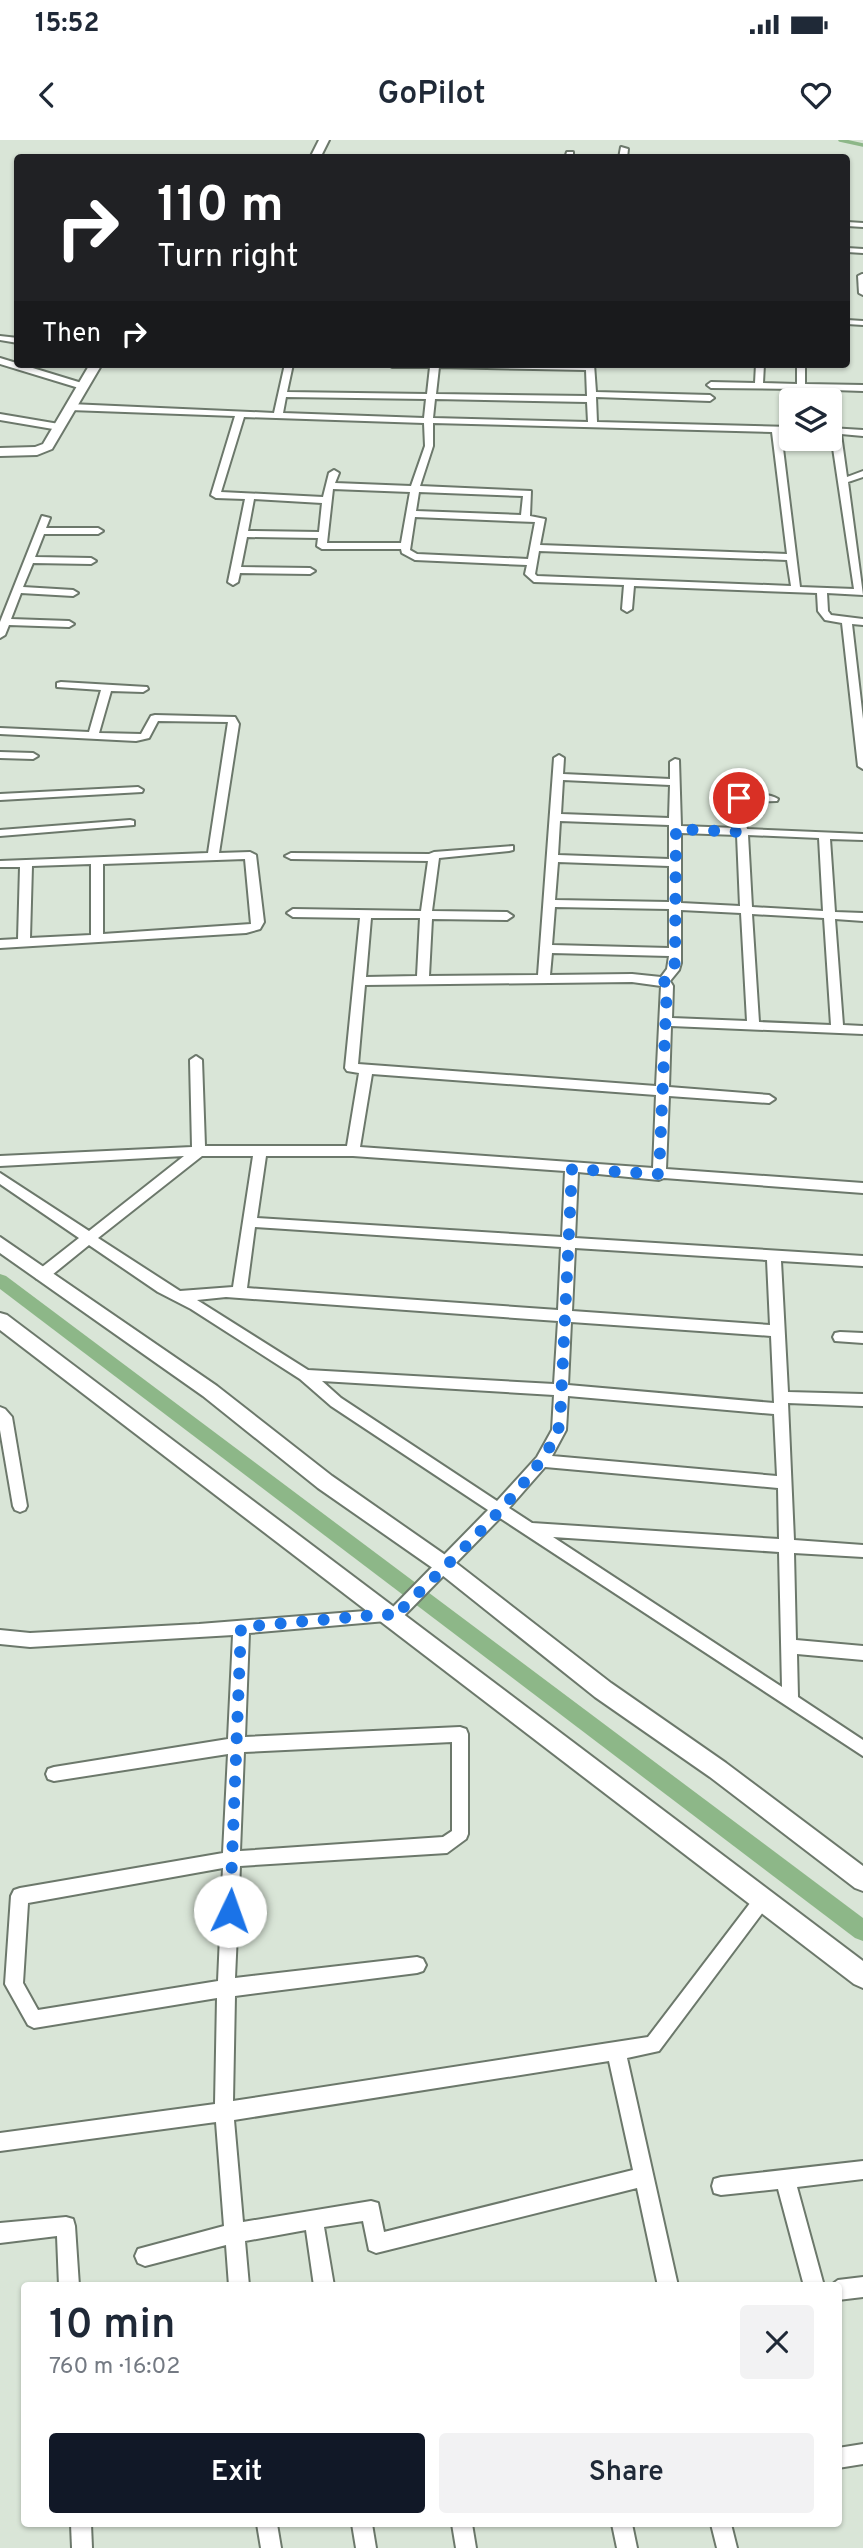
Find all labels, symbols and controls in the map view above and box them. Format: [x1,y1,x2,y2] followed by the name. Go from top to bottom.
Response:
[35,8,99,41] text: 15:52
[377,75,486,115] text: GoPilot
[28,76,66,114] icon: back
[797,76,835,114] icon: heart
[157,177,284,239] text: 110 m
[42,182,133,273] icon: right
[157,238,299,278] text: Turn right
[115,315,153,353] icon: right
[42,318,101,351] text: Then
[779,388,842,451] map controls
[779,388,842,451] button: layers
[709,768,769,828] pin
[720,779,758,817] icon: arrive
[193,1874,267,1948] position arrow
[49,2300,175,2353] text: 10 min
[740,2305,814,2379] button: close
[49,2353,180,2382] text: 760 m · 16:02
[49,2433,425,2513] button: Exit
[439,2433,814,2513] button: Share

